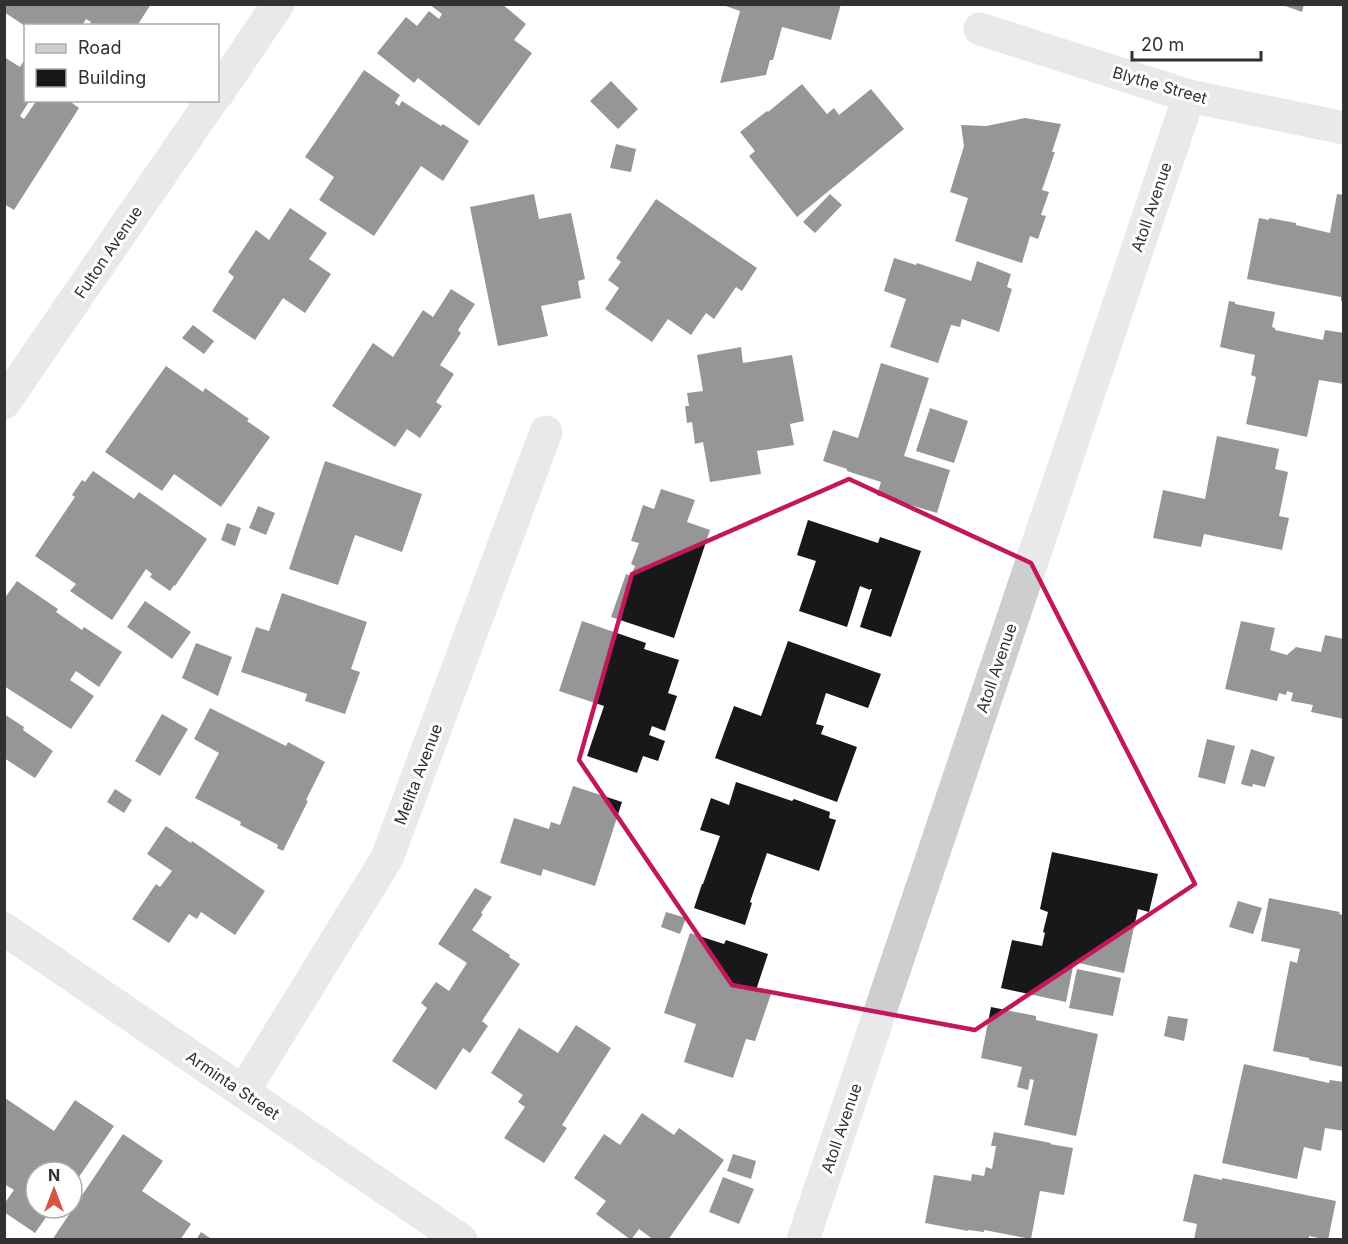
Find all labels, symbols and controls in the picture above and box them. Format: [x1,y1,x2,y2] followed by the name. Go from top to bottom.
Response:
[24,24,219,102] legend
[1132,24,1261,62] scale bar
[1141,34,1184,55] text: 20 m
[78,37,121,58] text: Road
[1110,62,1210,108] street label: Blythe Street
[78,67,146,88] text: Building
[1126,159,1176,255] street label: Atoll Avenue
[70,202,146,302] street label: Fulton Avenue
[971,620,1021,716] street label: Atoll Avenue
[390,721,446,827] street label: Melita Avenue
[182,1046,284,1124] street label: Arminta Street
[816,1080,866,1176] street label: Atoll Avenue
[24,1160,84,1220] north arrow
[48,1165,60,1185] text: N

